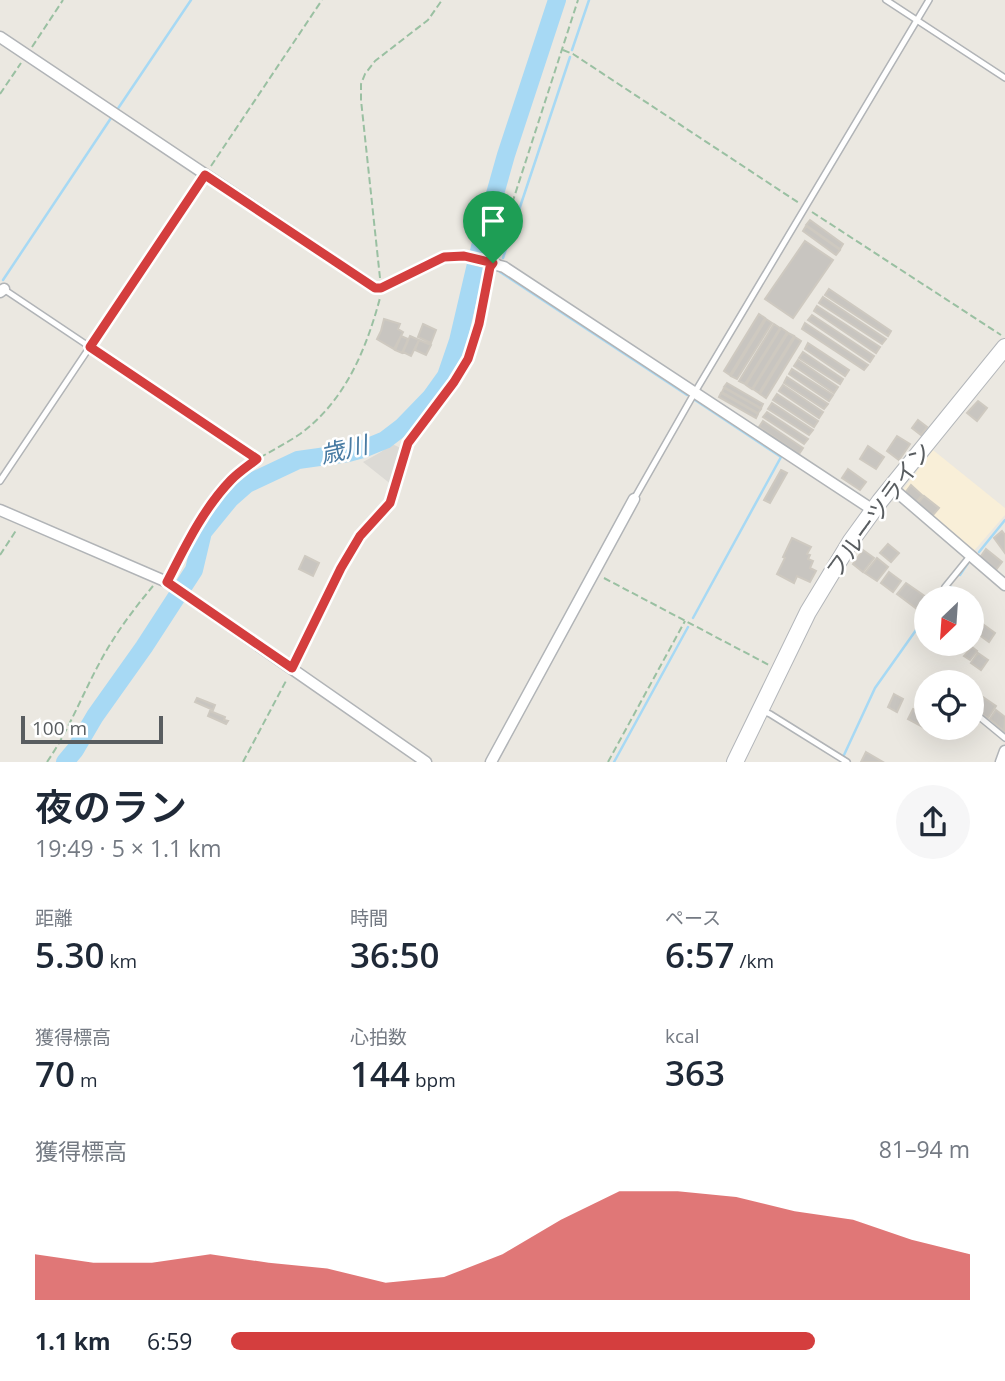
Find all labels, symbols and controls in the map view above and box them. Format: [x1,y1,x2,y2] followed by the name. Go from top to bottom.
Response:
[463,191,523,263] pin
[474,202,512,240] icon: arrive
[317,426,374,470] water label: 歳川
[818,435,938,584] street label: フルーツライン
[914,586,984,656] north arrow
[914,586,984,740] map controls
[914,670,984,740] button: locate
[21,712,163,744] scale bar
[32,715,87,741] text: 100 m
[35,780,187,832] text: 夜のラン
[896,785,970,859] button: share
[35,832,222,864] text: 19:49 · 5 × 1.1 km
[35,905,73,931] text: 距離
[350,905,388,931] text: 時間
[665,905,721,931] text: ペース
[35,931,105,978] text: 5.30
[350,931,440,978] text: 36:50
[665,931,735,978] text: 6:57
[105,948,137,974] text: km
[735,948,774,974] text: /km
[665,1023,699,1049] text: kcal
[35,1024,111,1050] text: 獲得標高
[350,1024,407,1050] text: 心拍数
[665,1049,725,1096] text: 363
[35,1050,75,1097] text: 70
[350,1050,410,1097] text: 144
[75,1067,98,1093] text: m
[410,1067,456,1093] text: bpm
[879,1133,970,1165] text: 81–94 m
[35,1135,127,1167] text: 獲得標高
[35,1325,111,1357] text: 1.1 km
[147,1325,193,1357] text: 6:59

